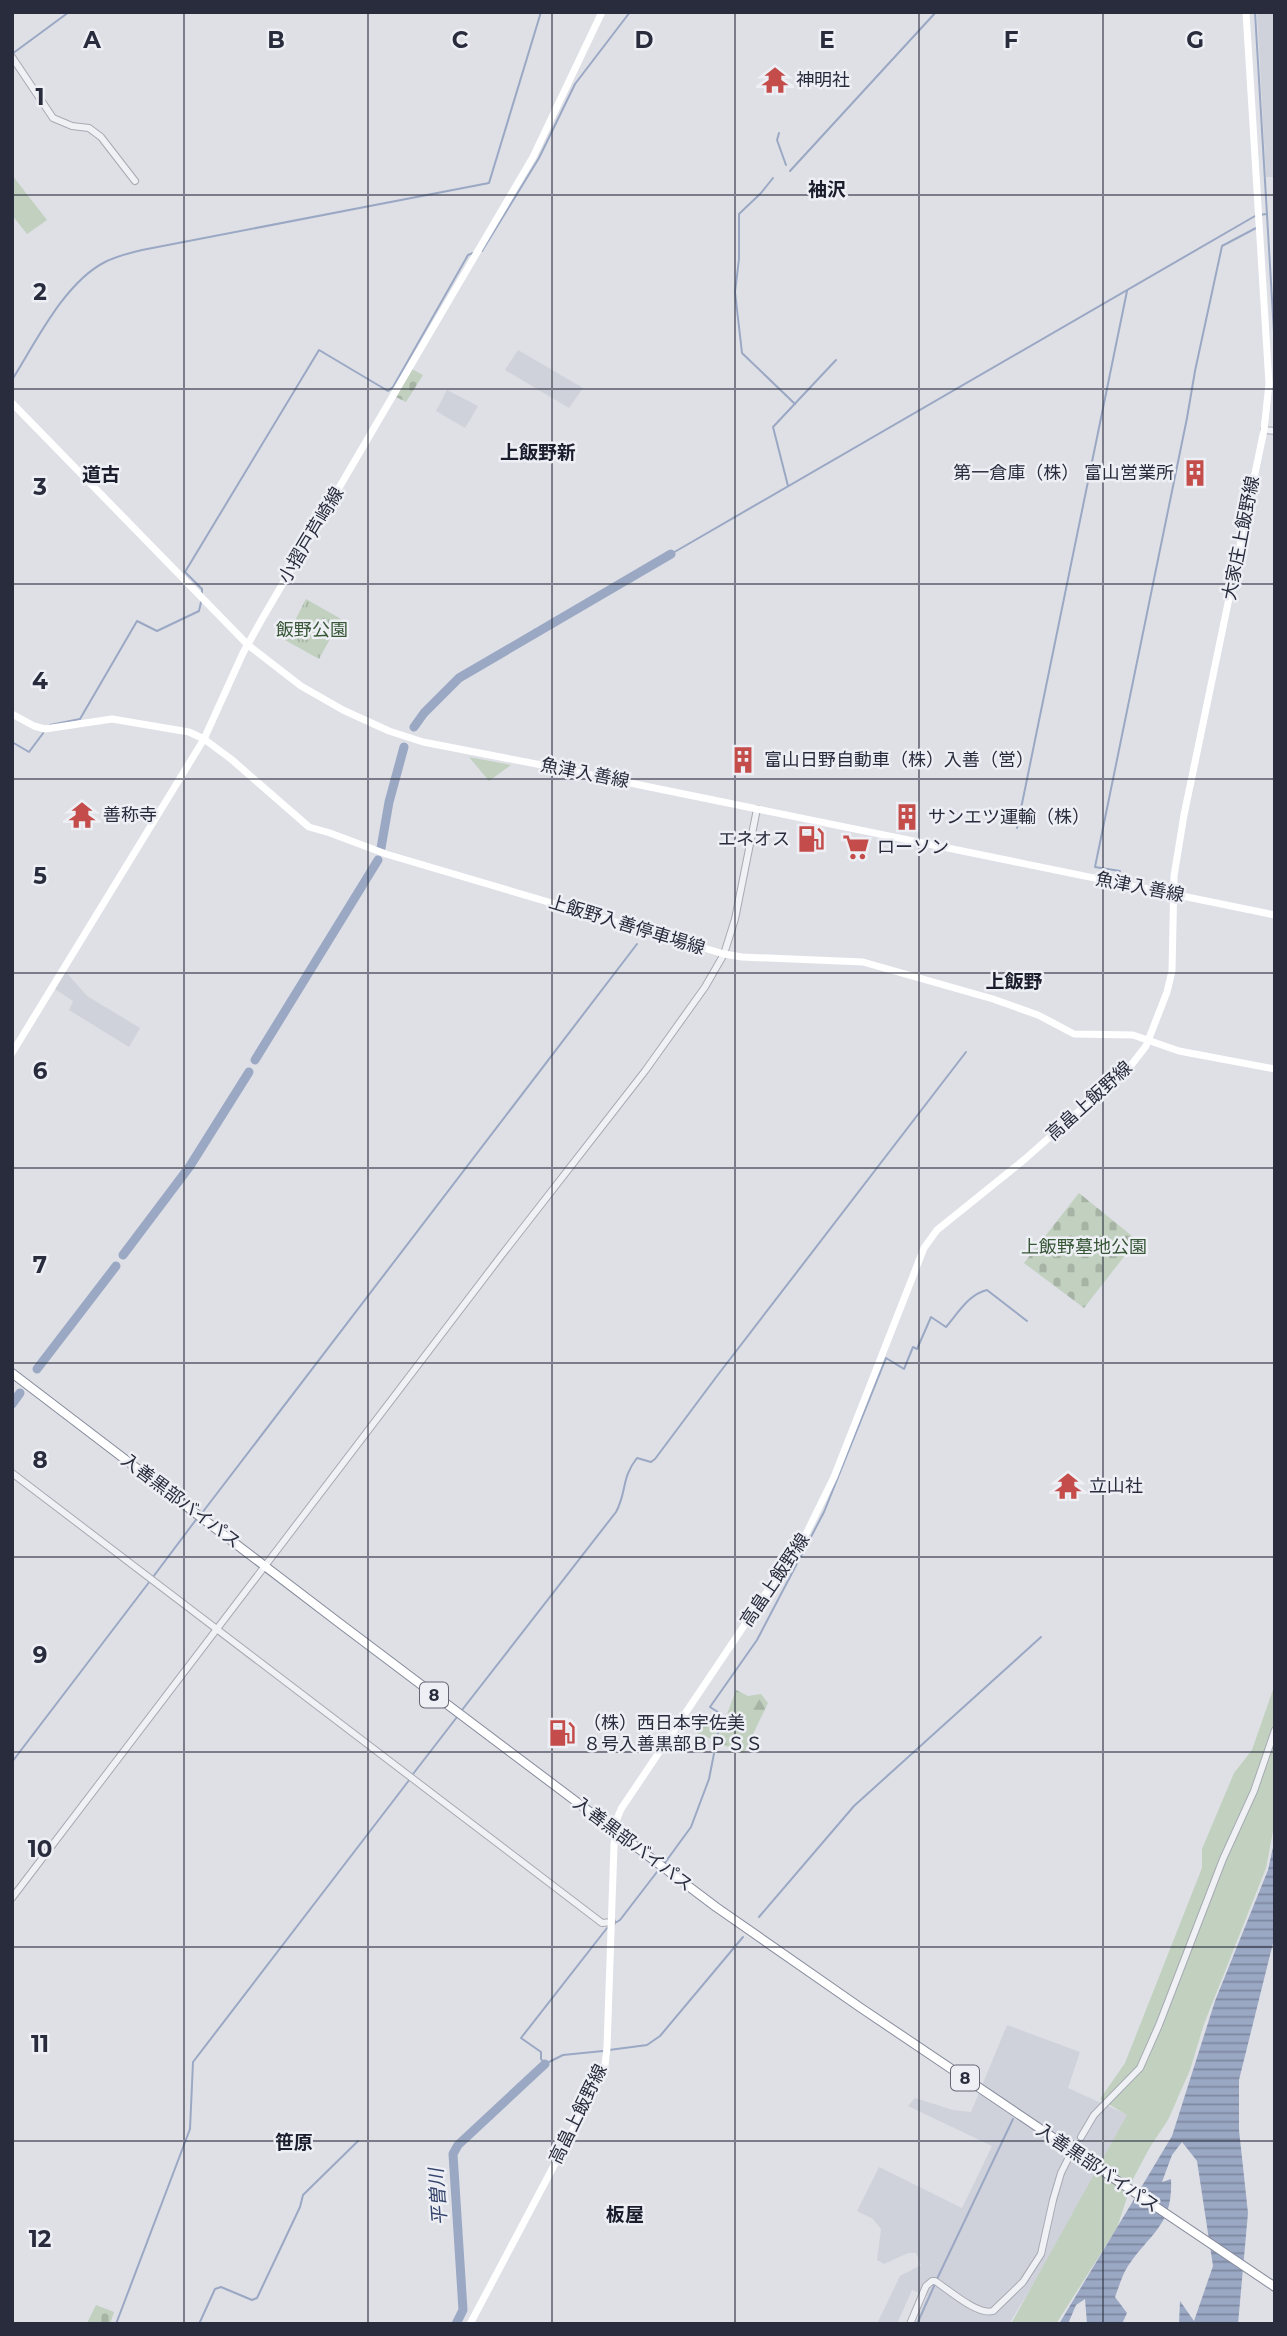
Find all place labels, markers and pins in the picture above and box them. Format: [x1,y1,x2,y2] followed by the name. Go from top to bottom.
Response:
[760,65,790,95] temple icon: 神明社
[796,69,850,91] place label: 神明社
[1180,458,1210,488] building icon: 第一倉庫（株） 富山営業所
[953,462,1174,484] place label: 第一倉庫（株） 富山営業所
[728,745,758,775] building icon: 富山日野自動車（株）入善（営）
[764,749,1034,771] place label: 富山日野自動車（株）入善（営）
[67,800,97,830] temple icon: 善称寺
[892,802,922,832] building icon: サンエツ運輸（株）
[103,804,157,826] place label: 善称寺
[928,806,1090,828] place label: サンエツ運輸（株）
[796,824,826,854] fuel station icon: エネオス
[718,828,790,850] place label: エネオス
[841,832,871,862] supermarket icon: ローソン
[877,836,949,858] place label: ローソン
[1053,1471,1083,1501] temple icon: 立山社
[1089,1475,1143,1497] place label: 立山社
[583,1712,763,1755] place label: （株）西日本宇佐美 ８号入善黒部ＢＰＳＳ
[547,1718,577,1748] fuel station icon: （株）西日本宇佐美 ８号入善黒部ＢＰＳＳ

